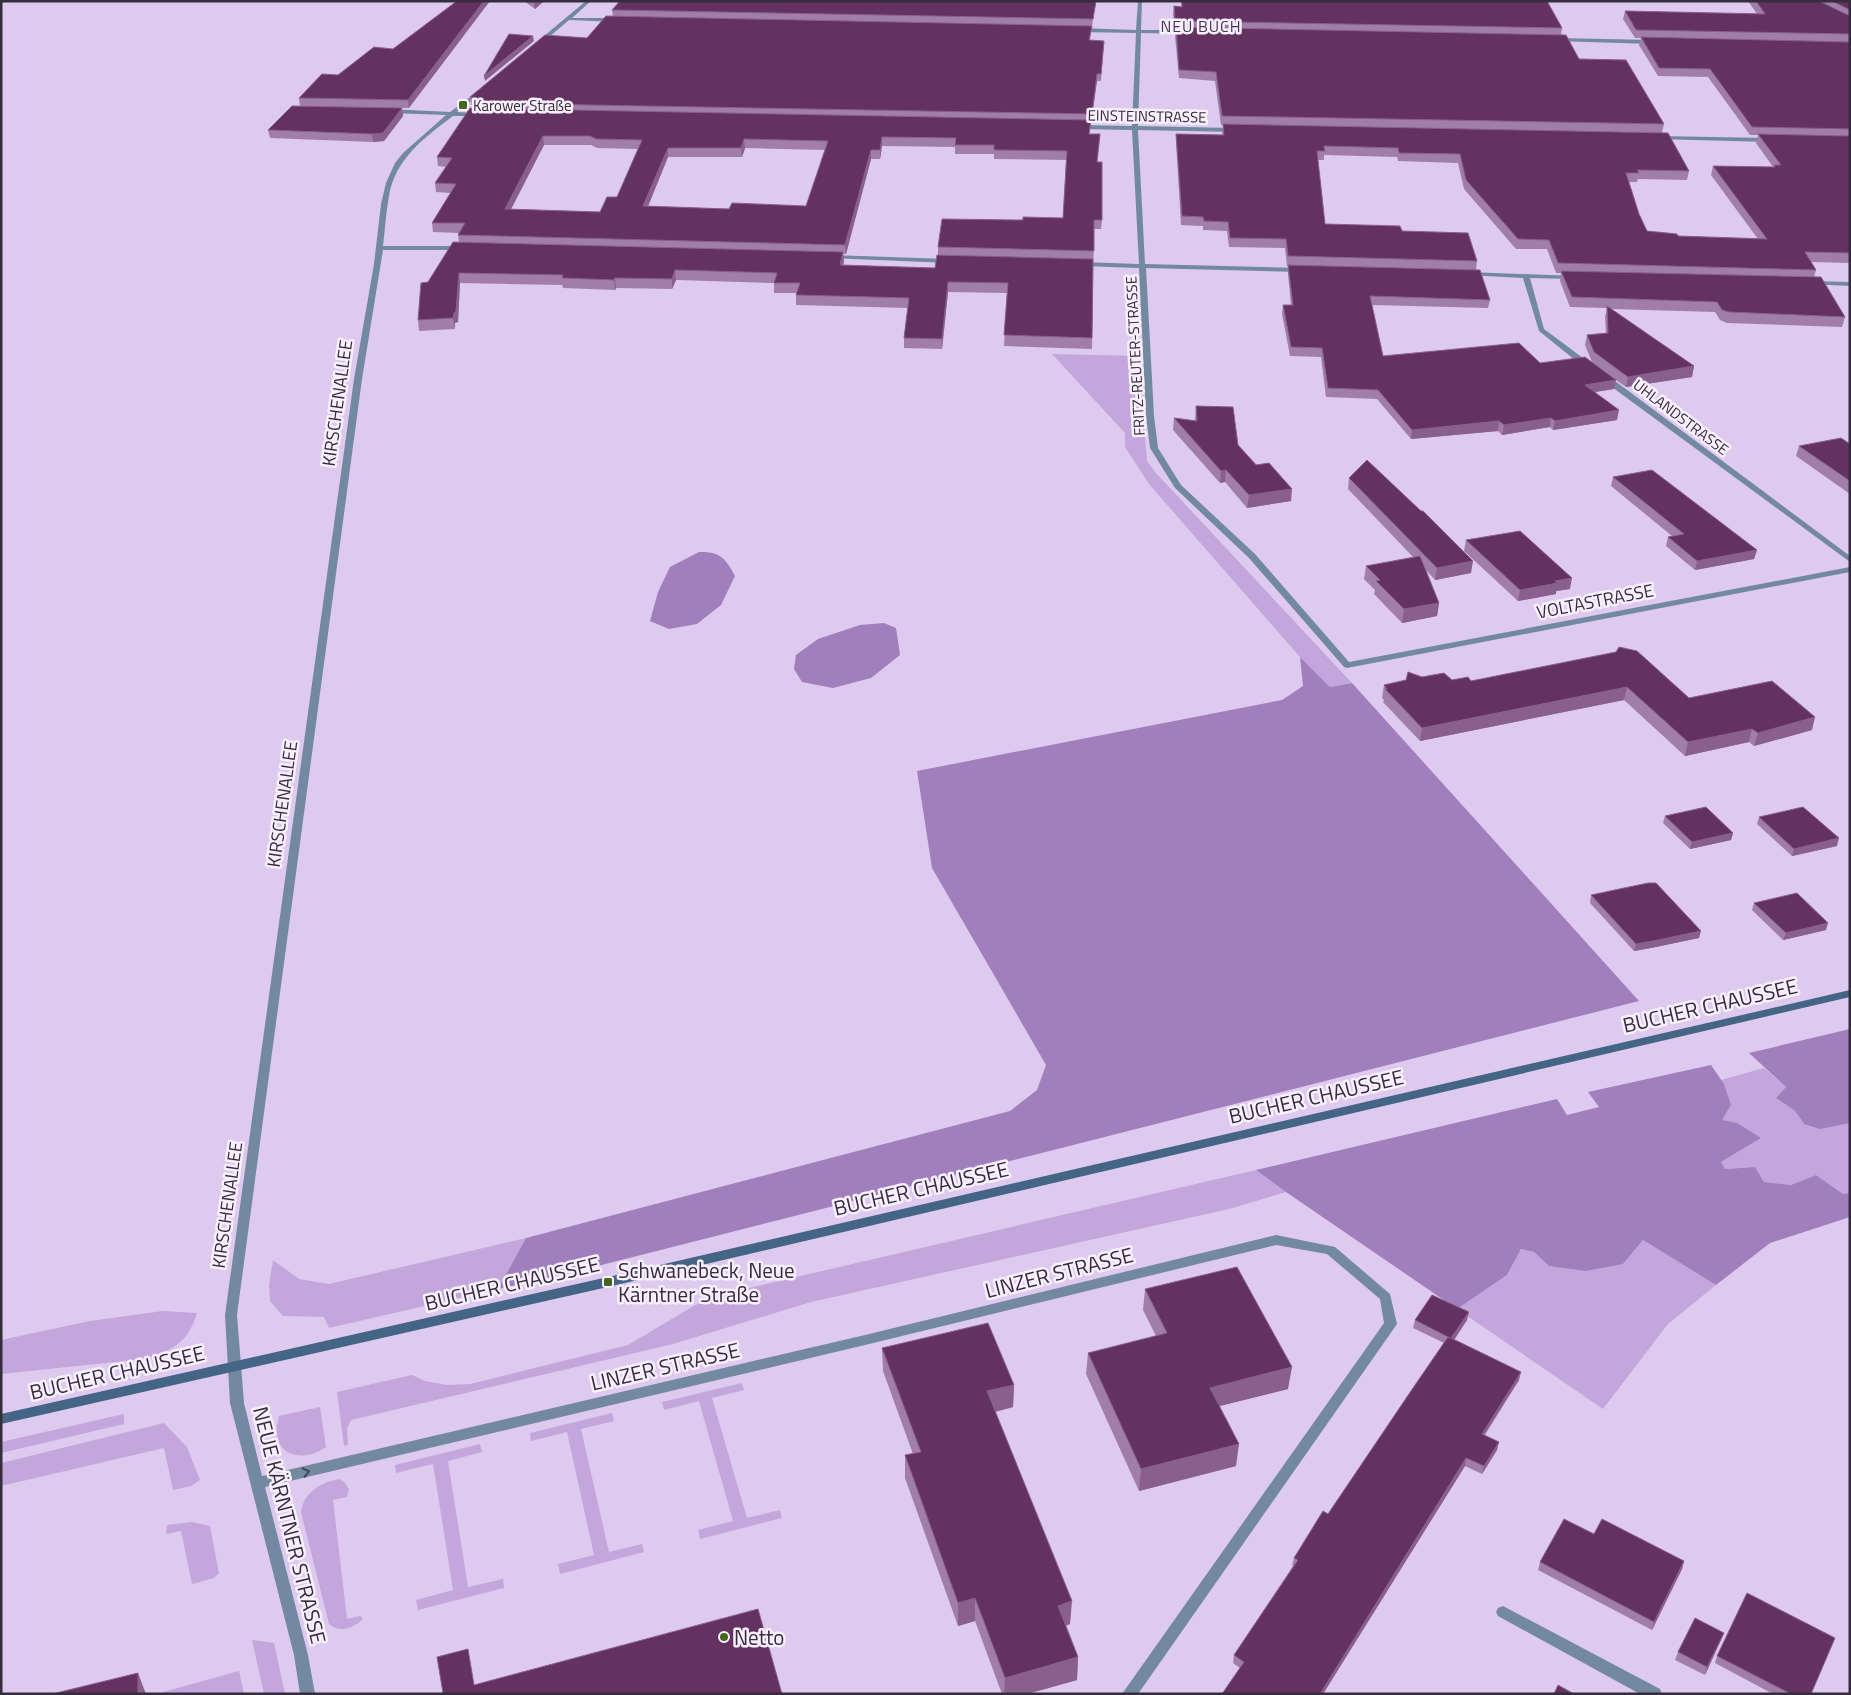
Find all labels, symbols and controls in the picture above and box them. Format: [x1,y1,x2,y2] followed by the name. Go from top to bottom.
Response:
[1160,14,1242,38] district label: NEU BUCH
[473,94,572,117] place label: Karower Straße
[457,99,469,111] marker: Karower Straße
[1087,103,1207,129] street label: EINSTEINSTRASSE
[1119,275,1151,437] street label: FRITZ-REUTER-STRASSE
[315,338,359,468] street label: KIRSCHENALLEE
[1628,373,1734,461] street label: UHLANDSTRASSE
[1534,576,1656,626] street label: VOLTASTRASSE
[260,739,304,869] street label: KIRSCHENALLEE
[1619,969,1801,1041] street label: BUCHER CHAUSSEE
[1225,1060,1407,1132] street label: BUCHER CHAUSSEE
[205,1140,249,1270] street label: KIRSCHENALLEE
[830,1152,1012,1224] street label: BUCHER CHAUSSEE
[981,1238,1137,1306] street label: LINZER STRASSE
[421,1247,603,1319] street label: BUCHER CHAUSSEE
[618,1254,795,1310] place label: Schwanebeck, Neue Kärntner Straße
[602,1276,614,1288] marker: Schwanebeck, Neue Kärntner Straße
[587,1333,743,1399] street label: LINZER STRASSE
[26,1336,208,1408] street label: BUCHER CHAUSSEE
[245,1403,335,1647] street label: NEUE KÄRNTNER STRASSE
[301,1467,310,1478] one-way arrow
[734,1621,784,1653] place label: Netto
[718,1631,730,1643] marker: Netto

